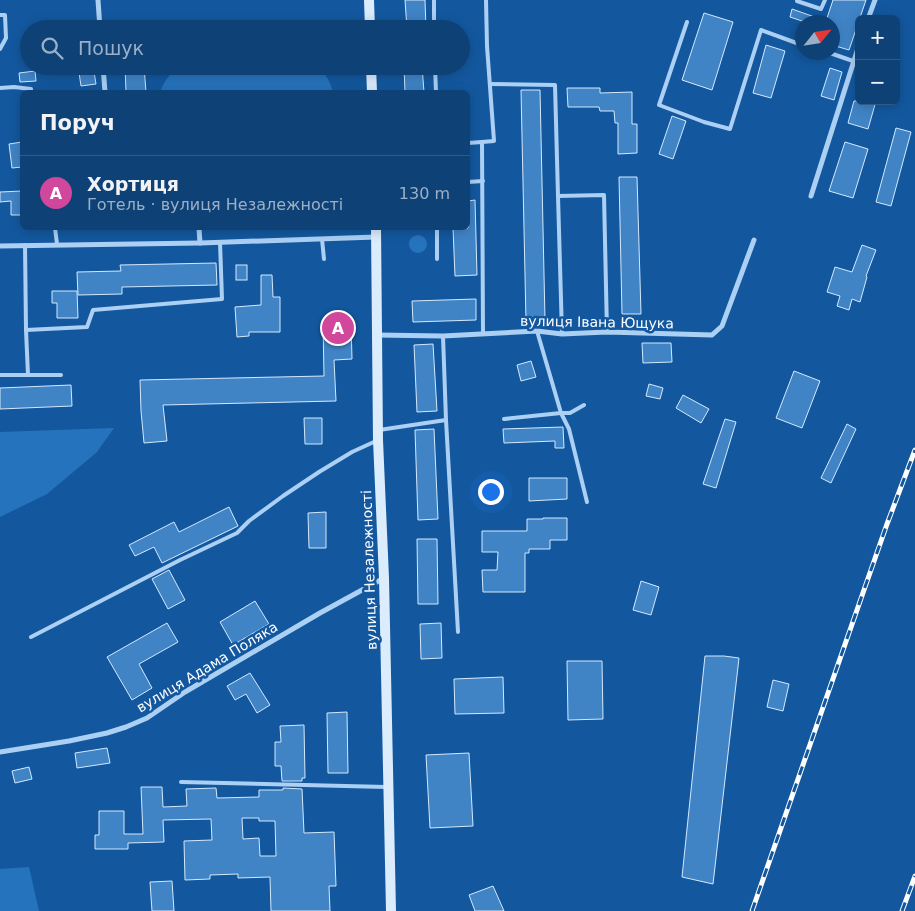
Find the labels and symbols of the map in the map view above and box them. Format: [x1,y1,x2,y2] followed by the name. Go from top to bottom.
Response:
[795,15,840,60] north arrow
[322,309,354,347] pin: A
[520,313,674,331] street label: вулиця Івана Ющука
[478,479,504,505] your location
[358,490,380,650] street label: вулиця Незалежності
[133,618,281,716] street label: вулиця Адама Поляка

